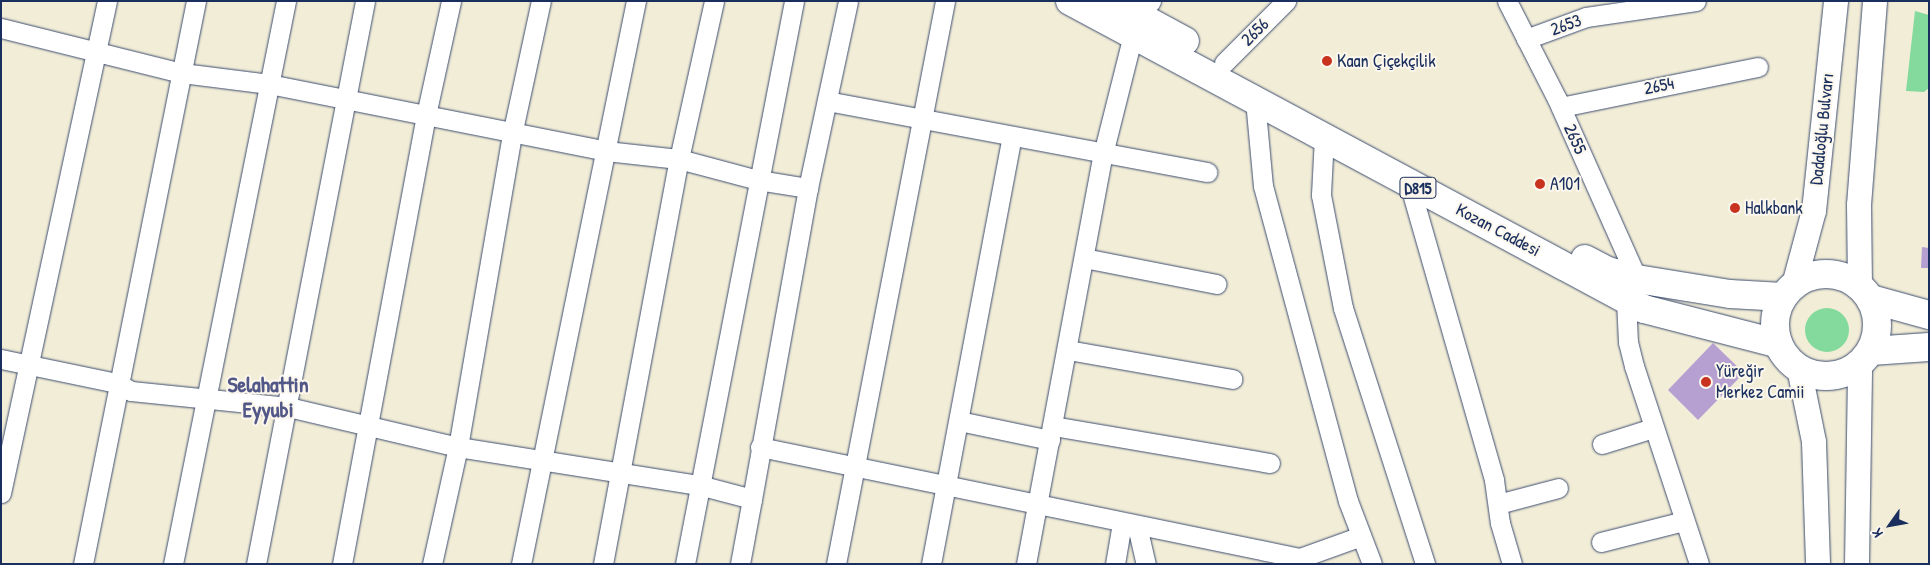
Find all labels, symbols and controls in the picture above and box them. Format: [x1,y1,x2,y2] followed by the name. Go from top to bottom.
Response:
[1548,10,1584,40] street label: 2653
[1237,14,1273,50] street label: 2656
[1337,50,1436,72] place label: Kaan Çiçekçilik
[1321,55,1333,67] marker: Kaan Çiçekçilik
[1805,72,1839,186] street label: Dadaloğlu Bulvarı
[1642,73,1676,99] street label: 2654
[1559,121,1591,157] street label: 2655
[1550,173,1580,195] place label: A101
[1399,174,1437,202] road number: D815
[1534,178,1546,190] marker: A101
[1745,197,1803,219] place label: Halkbank
[1452,199,1544,261] street label: Kozan Caddesi
[1729,202,1741,214] marker: Halkbank
[1716,361,1805,404] place label: Yüreğir Merkez Camii
[227,371,309,422] district label: Selahattin Eyyubi
[1700,376,1712,388] marker: Yüreğir Merkez Camii
[1865,500,1915,550] north arrow
[1867,525,1887,541] text: K

